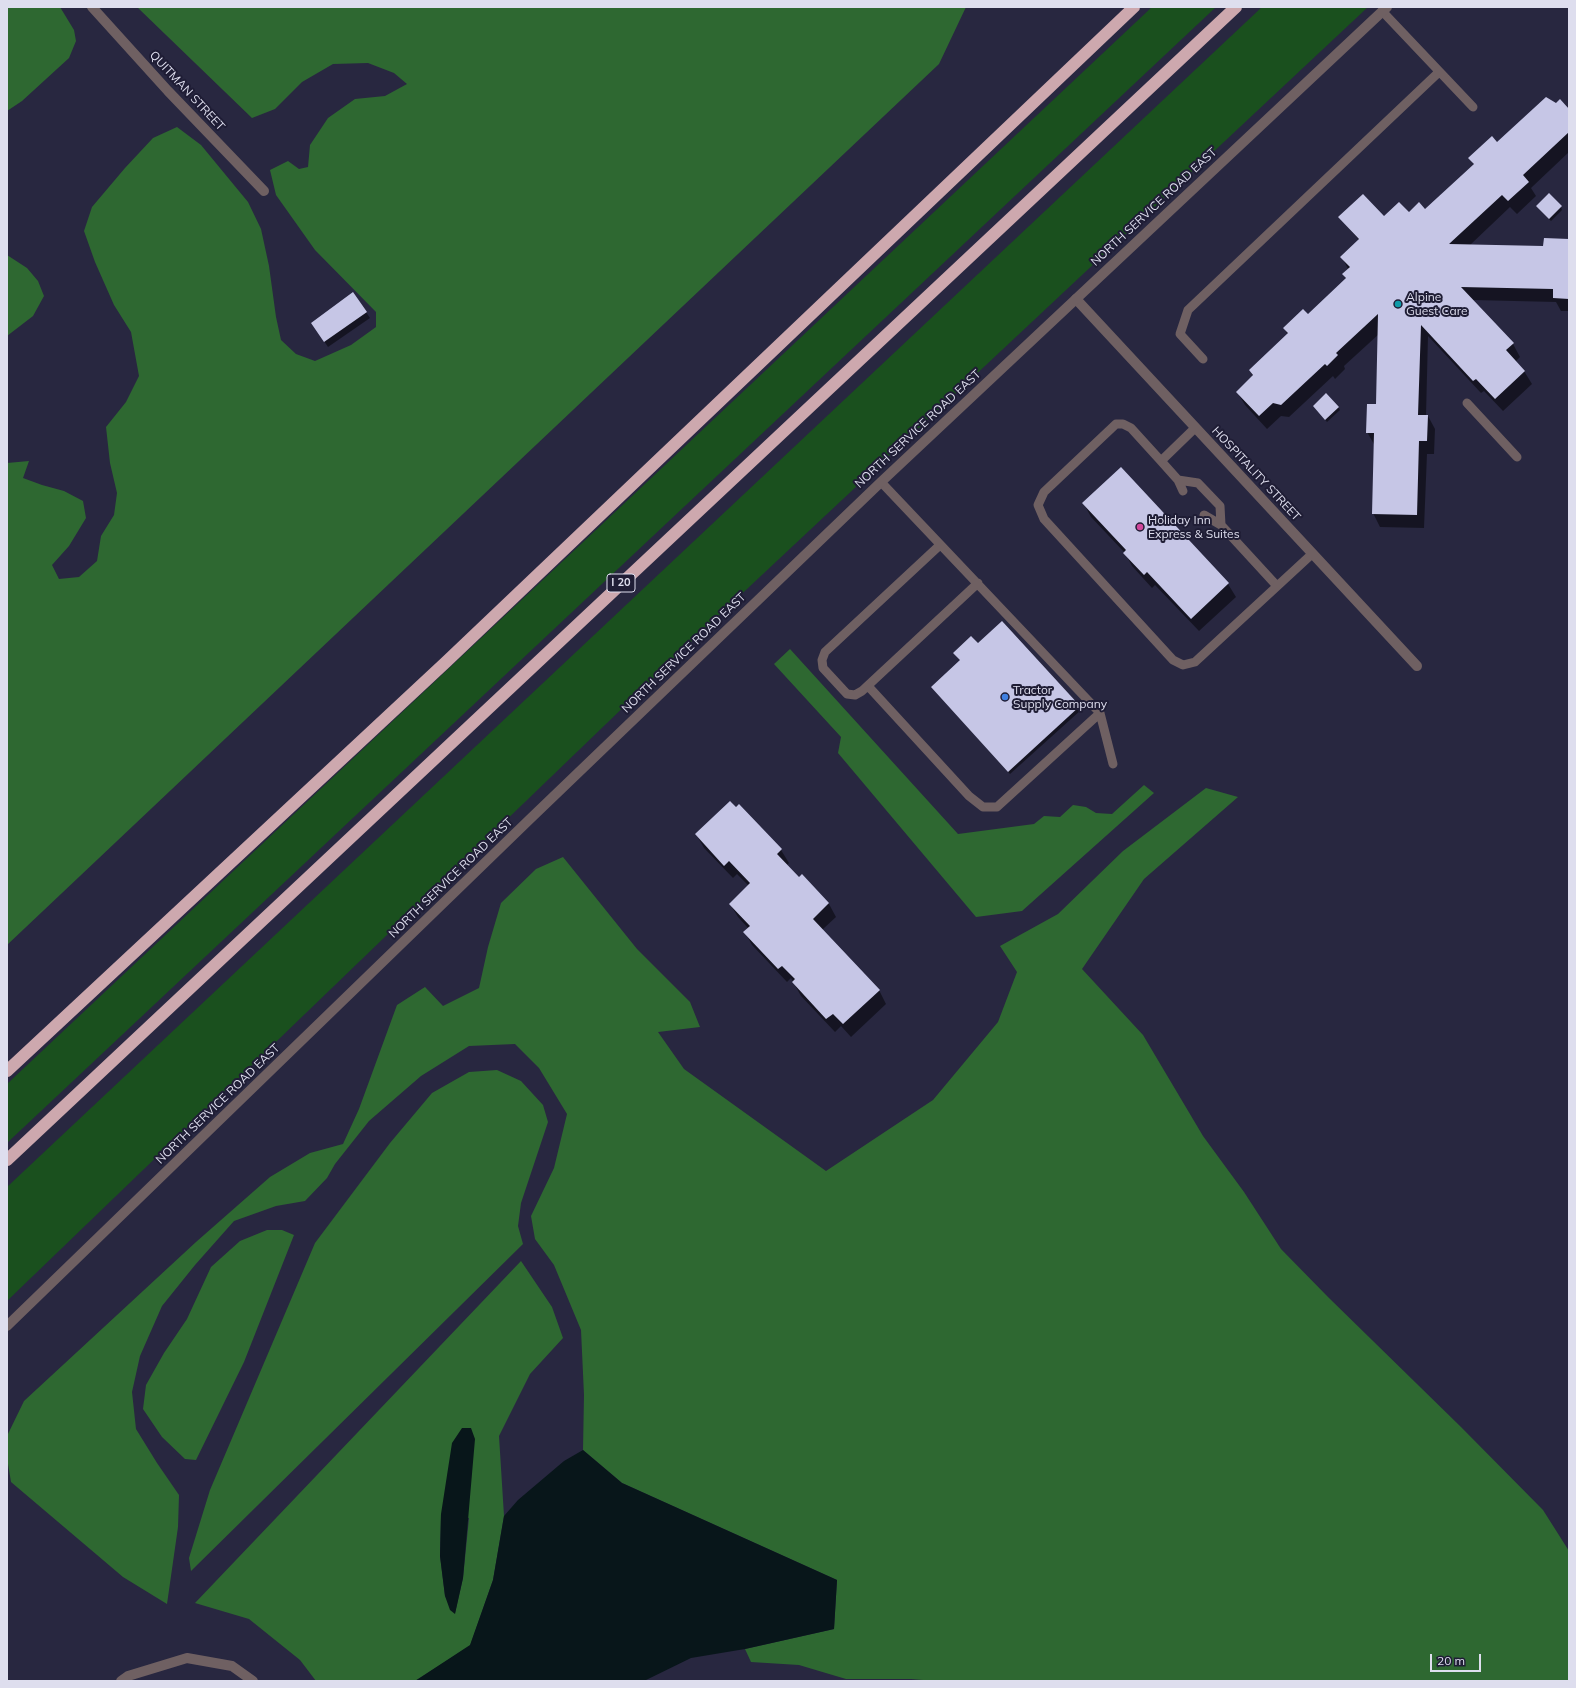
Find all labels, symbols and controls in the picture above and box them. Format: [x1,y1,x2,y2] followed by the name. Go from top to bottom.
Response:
[146,48,228,134] street label: QUITMAN STREET
[1088,145,1220,269] street label: NORTH SERVICE ROAD EAST
[1406,290,1467,318] place label: Alpine Guest Care
[1393,299,1403,309] marker: Alpine Guest Care
[852,367,984,491] street label: NORTH SERVICE ROAD EAST
[1209,424,1303,524] street label: HOSPITALITY STREET
[1148,513,1240,541] place label: Holiday Inn Express & Suites
[1135,522,1145,532] marker: Holiday Inn Express & Suites
[607,574,635,592] road number: I 20
[619,590,749,716] street label: NORTH SERVICE ROAD EAST
[1013,683,1107,711] place label: Tractor Supply Company
[1000,692,1010,702] marker: Tractor Supply Company
[386,815,516,941] street label: NORTH SERVICE ROAD EAST
[153,1041,283,1167] street label: NORTH SERVICE ROAD EAST
[1432,1646,1483,1672] scale bar
[1437,1653,1465,1668] text: 20 m

